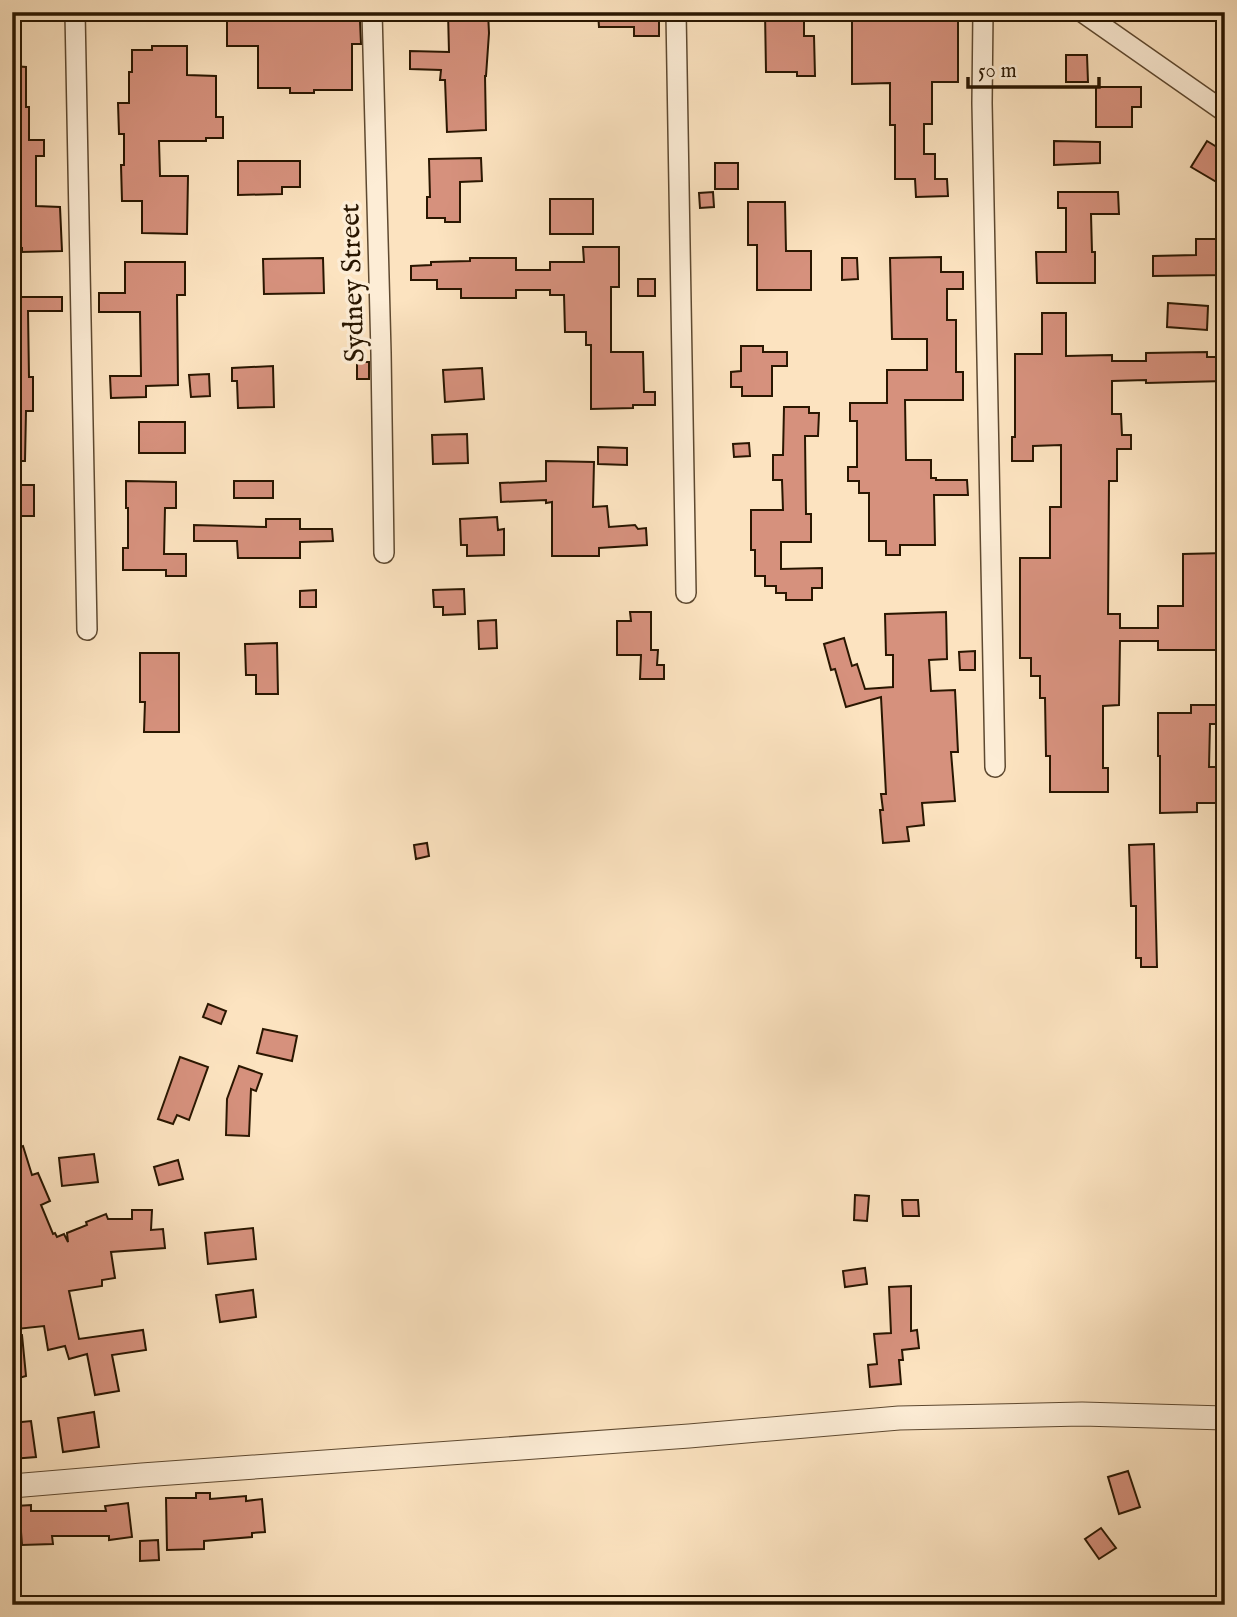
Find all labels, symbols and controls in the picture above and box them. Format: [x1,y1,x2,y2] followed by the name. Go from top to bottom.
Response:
[968,46,1099,90] scale bar
[978,58,1017,85] text: 50 m
[333,202,374,363] street label: Sydney Street

